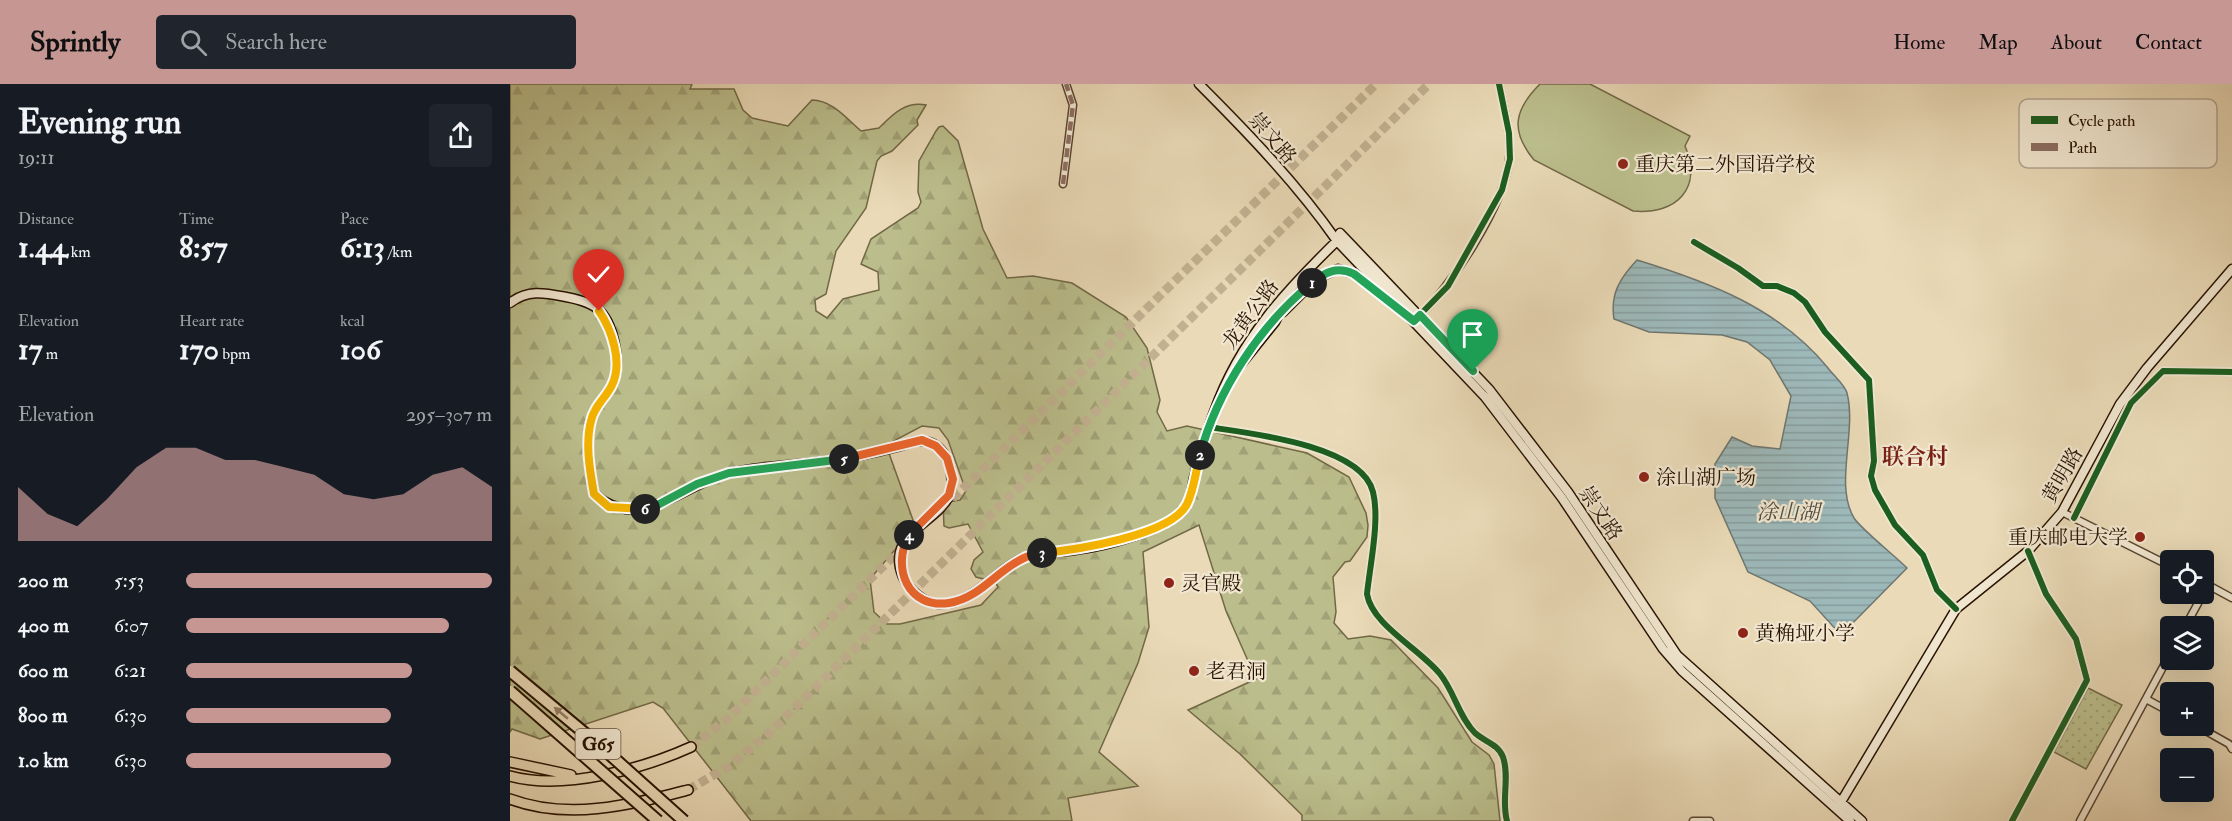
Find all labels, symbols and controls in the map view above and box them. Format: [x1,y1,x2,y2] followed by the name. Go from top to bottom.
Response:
[156,15,576,69] search box
[30,25,120,60] text: Sprintly
[177,26,210,59] icon: search
[225,28,327,56] text: Search here
[1893,29,1945,56] text: Home
[1978,29,2018,56] text: Map
[2051,29,2102,56] text: About
[2135,29,2202,56] text: Contact
[2019,99,2217,168] legend
[18,102,181,143] text: Evening run
[429,104,492,167] button: share
[1244,107,1302,169] street label: 崇文路
[2068,111,2136,132] text: Cycle path
[2068,138,2098,158] text: Path
[18,145,55,170] text: 19:11
[1635,152,1815,177] place label: 重庆第二外国语学校
[1616,157,1630,171] marker: 重庆第二外国语学校
[18,209,74,229] text: Distance
[179,209,214,229] text: Time
[340,209,369,229] text: Pace
[18,229,67,266] text: 1.44
[179,229,227,266] text: 8:57
[340,229,385,266] text: 6:13
[67,242,91,262] text: km
[385,242,412,262] text: /km
[573,249,624,311] pin
[582,258,615,291] icon: check
[1297,268,1327,298] pin: 1
[1309,273,1315,293] text: 1
[1217,275,1284,354] street label: 龙黄公路
[1447,309,1498,371] pin
[18,311,79,331] text: Elevation
[179,311,244,331] text: Heart rate
[340,311,365,331] text: kcal
[1456,318,1489,351] icon: arrive
[18,331,42,368] text: 17
[179,331,219,368] text: 170
[340,331,381,368] text: 106
[42,344,58,364] text: m
[219,344,251,364] text: bpm
[18,402,94,427] text: Elevation
[406,402,492,427] text: 295–307 m
[1185,440,1215,470] pin: 2
[1882,443,1948,471] district label: 联合村
[2037,443,2088,507] street label: 黄明路
[829,444,859,474] pin: 5
[1196,445,1204,465] text: 2
[840,449,848,469] text: 5
[1656,465,1756,490] place label: 涂山湖广场
[1637,470,1651,484] marker: 涂山湖广场
[1573,481,1628,545] street label: 崇文路
[630,494,660,524] pin: 6
[641,499,649,519] text: 6
[1757,499,1823,526] water label: 涂山湖
[894,520,924,550] pin: 4
[905,525,913,545] text: 4
[2008,525,2128,550] place label: 重庆邮电大学
[2133,530,2147,544] marker: 重庆邮电大学
[1027,538,1057,568] pin: 3
[1039,543,1045,563] text: 3
[2160,550,2214,802] map controls
[2160,550,2214,604] button: locate
[18,568,68,593] text: 200 m
[114,568,144,593] text: 5:53
[1181,571,1241,596] place label: 灵官殿
[1162,576,1176,590] marker: 灵官殿
[18,613,69,638] text: 400 m
[114,613,148,638] text: 6:07
[2160,616,2214,670] button: layers
[1755,621,1855,646] place label: 黄桷垭小学
[1736,626,1750,640] marker: 黄桷垭小学
[18,658,68,683] text: 600 m
[114,658,146,683] text: 6:21
[1206,659,1266,684] place label: 老君洞
[1187,664,1201,678] marker: 老君洞
[2160,682,2214,736] button: +
[18,703,68,728] text: 800 m
[114,703,147,728] text: 6:30
[554,707,569,720] one-way arrow
[576,729,620,759] road number: G65
[18,748,69,773] text: 1.0 km
[114,748,147,773] text: 6:30
[2160,748,2214,802] button: −

